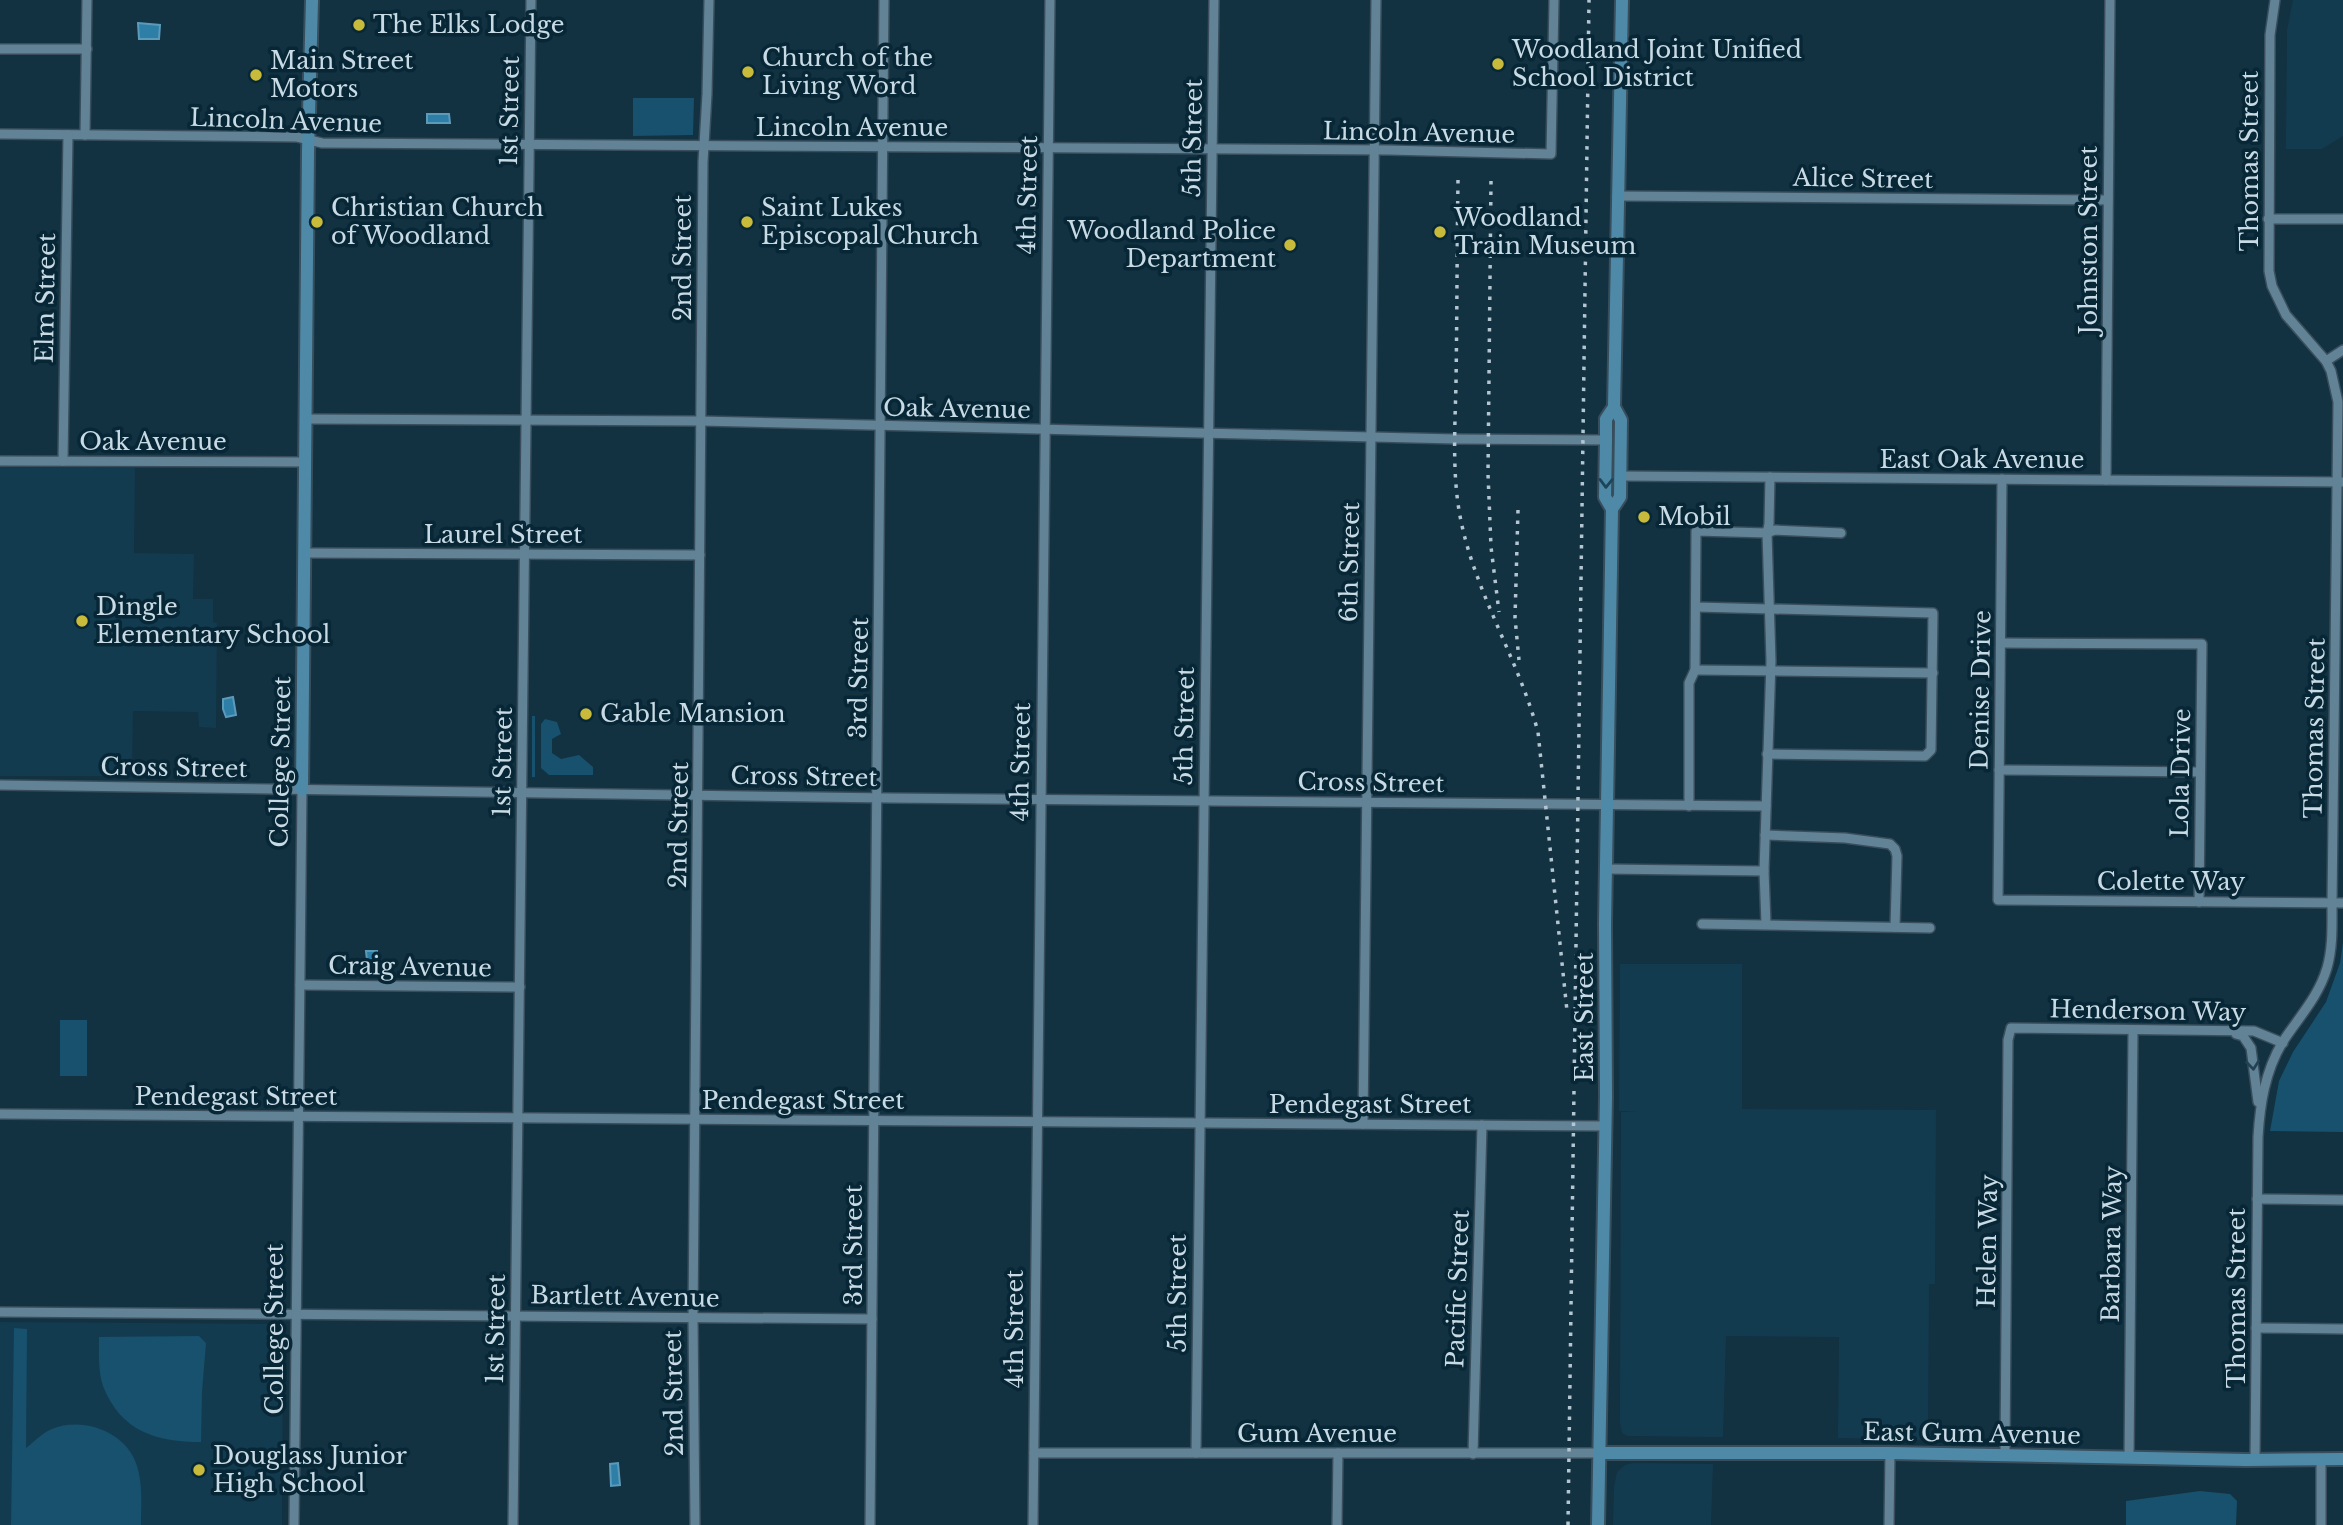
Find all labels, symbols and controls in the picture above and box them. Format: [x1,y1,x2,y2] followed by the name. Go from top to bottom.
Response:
[373,10,565,39] place label: The Elks Lodge
[351,17,367,33] marker: The Elks Lodge
[1511,35,1802,92] place label: Woodland Joint Unified School District
[762,43,933,100] place label: Church of the Living Word
[270,46,413,103] place label: Main Street Motors
[494,56,525,166] street label: 1st Street
[1490,56,1506,72] marker: Woodland Joint Unified School District
[740,64,756,80] marker: Church of the Living Word
[248,67,264,83] marker: Main Street Motors
[2235,71,2264,251] street label: Thomas Street
[1177,79,1208,197] street label: 5th Street
[189,103,383,138] street label: Lincoln Avenue
[756,113,948,142] street label: Lincoln Avenue
[1323,116,1515,149] street label: Lincoln Avenue
[1012,135,1043,255] street label: 4th Street
[2074,146,2103,337] street label: Johnston Street
[1792,163,1933,194] street label: Alice Street
[331,193,544,250] place label: Christian Church of Woodland
[761,193,979,250] place label: Saint Lukes Episcopal Church
[668,195,697,321] street label: 2nd Street
[1453,203,1636,260] place label: Woodland Train Museum
[309,214,325,230] marker: Christian Church of Woodland
[739,214,755,230] marker: Saint Lukes Episcopal Church
[1066,216,1276,273] place label: Woodland Police Department
[1432,224,1448,240] marker: Woodland Train Museum
[30,233,61,363] street label: Elm Street
[1282,237,1298,253] marker: Woodland Police Department
[883,393,1031,424] street label: Oak Avenue
[79,427,227,456] street label: Oak Avenue
[1879,445,2085,474] street label: East Oak Avenue
[1598,477,1613,488] one-way arrow
[1334,502,1365,622] street label: 6th Street
[1658,502,1731,531] place label: Mobil
[1636,509,1652,525] marker: Mobil
[424,520,582,549] street label: Laurel Street
[96,592,331,649] place label: Dingle Elementary School
[1965,610,1996,770] street label: Denise Drive
[74,613,90,629] marker: Dingle Elementary School
[843,617,874,739] street label: 3rd Street
[2298,637,2331,818] street label: Thomas Street
[1169,667,1200,785] street label: 5th Street
[265,676,296,848] street label: College Street
[600,699,786,728] place label: Gable Mansion
[1005,702,1036,822] street label: 4th Street
[578,706,594,722] marker: Gable Mansion
[487,707,518,817] street label: 1st Street
[2165,708,2196,838] street label: Lola Drive
[100,752,248,783] street label: Cross Street
[663,761,694,889] street label: 2nd Street
[730,761,878,792] street label: Cross Street
[1297,767,1445,798] street label: Cross Street
[2097,867,2246,896] street label: Colette Way
[328,951,492,982] street label: Craig Avenue
[1570,952,1599,1082] street label: East Street
[2049,994,2247,1027] street label: Henderson Way
[2245,1060,2260,1071] one-way arrow
[135,1082,337,1111] street label: Pendegast Street
[702,1086,904,1115] street label: Pendegast Street
[1269,1090,1471,1119] street label: Pendegast Street
[2096,1165,2127,1323] street label: Barbara Way
[1972,1173,2003,1308] street label: Helen Way
[839,1184,868,1306] street label: 3rd Street
[2222,1208,2251,1388] street label: Thomas Street
[1440,1209,1475,1369] street label: Pacific Street
[1163,1234,1192,1352] street label: 5th Street
[260,1243,289,1415] street label: College Street
[1000,1270,1029,1388] street label: 4th Street
[480,1274,511,1384] street label: 1st Street
[530,1280,720,1313] street label: Bartlett Avenue
[658,1329,689,1457] street label: 2nd Street
[1863,1417,2081,1450] street label: East Gum Avenue
[1237,1419,1397,1448] street label: Gum Avenue
[213,1441,408,1498] place label: Douglass Junior High School
[191,1462,207,1478] marker: Douglass Junior High School

